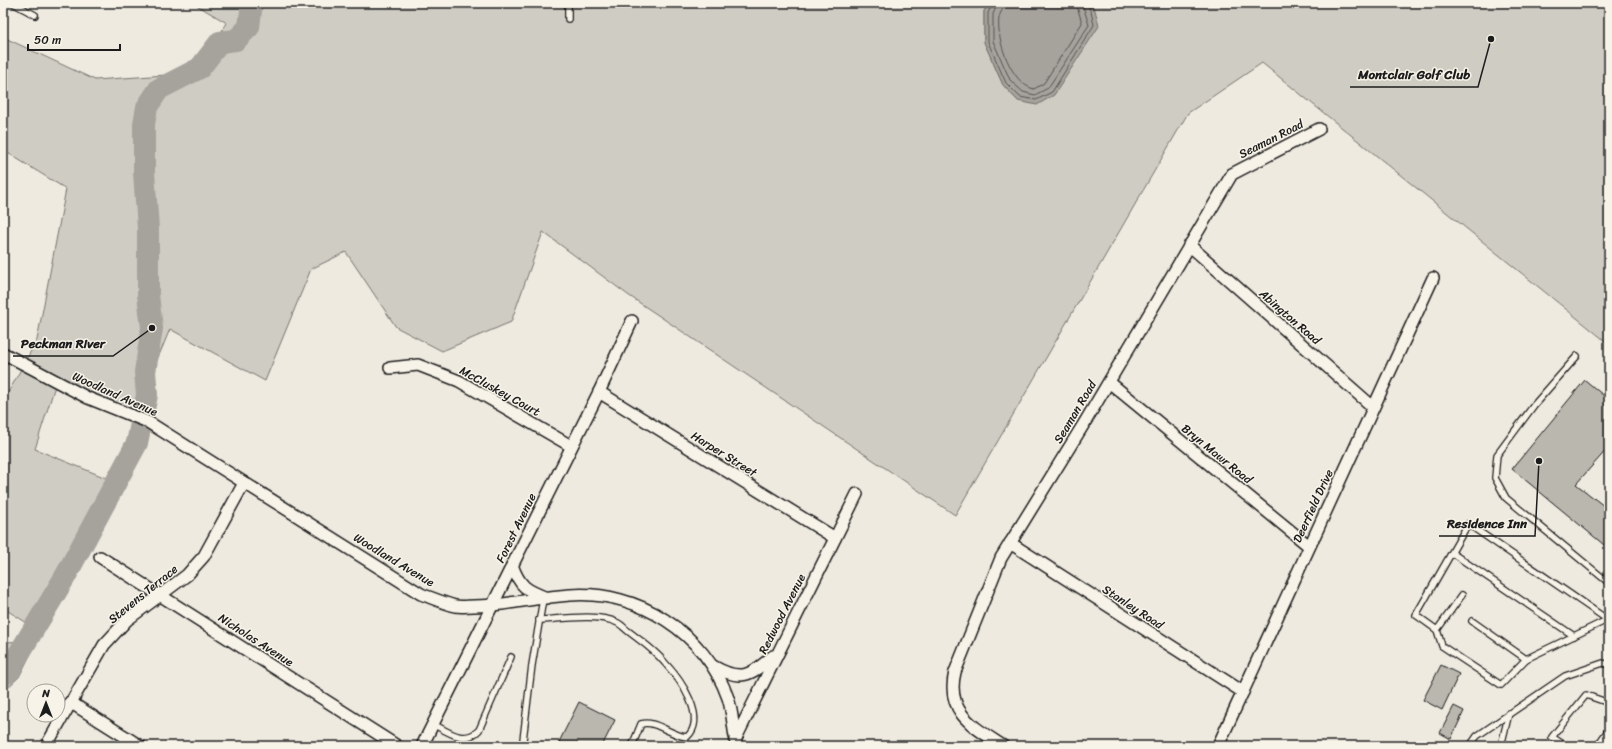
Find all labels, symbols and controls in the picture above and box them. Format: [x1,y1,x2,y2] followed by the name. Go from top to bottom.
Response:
[28,26,120,52] scale bar
[34,29,61,51] text: 50 m
[1350,62,1478,87] callout: Montclair Golf Club
[1357,63,1470,86] text: Montclair Golf Club
[1235,113,1308,165] street label: Seaman Road
[1253,283,1327,351] street label: Abington Road
[13,331,113,356] callout: Peckman River
[21,332,107,355] text: Peckman River
[455,360,545,422] street label: McCluskey Court
[69,365,161,423] street label: Woodland Avenue
[1047,376,1103,448] street label: Seaman Road
[1176,418,1258,490] street label: Bryn Mawr Road
[687,425,762,484] street label: Harper Street
[1286,465,1340,547] street label: Deerfield Drive
[490,489,542,567] street label: Forest Avenue
[1439,511,1535,536] callout: Residence Inn
[1446,512,1528,535] text: Residence Inn
[349,527,439,593] street label: Woodland Avenue
[103,559,183,629] street label: Stevens Terrace
[752,570,812,658] street label: Redwood Avenue
[1098,579,1169,636] street label: Stanley Road
[214,607,298,673] street label: Nicholas Avenue
[26,683,66,723] north arrow
[41,684,50,703] text: N

